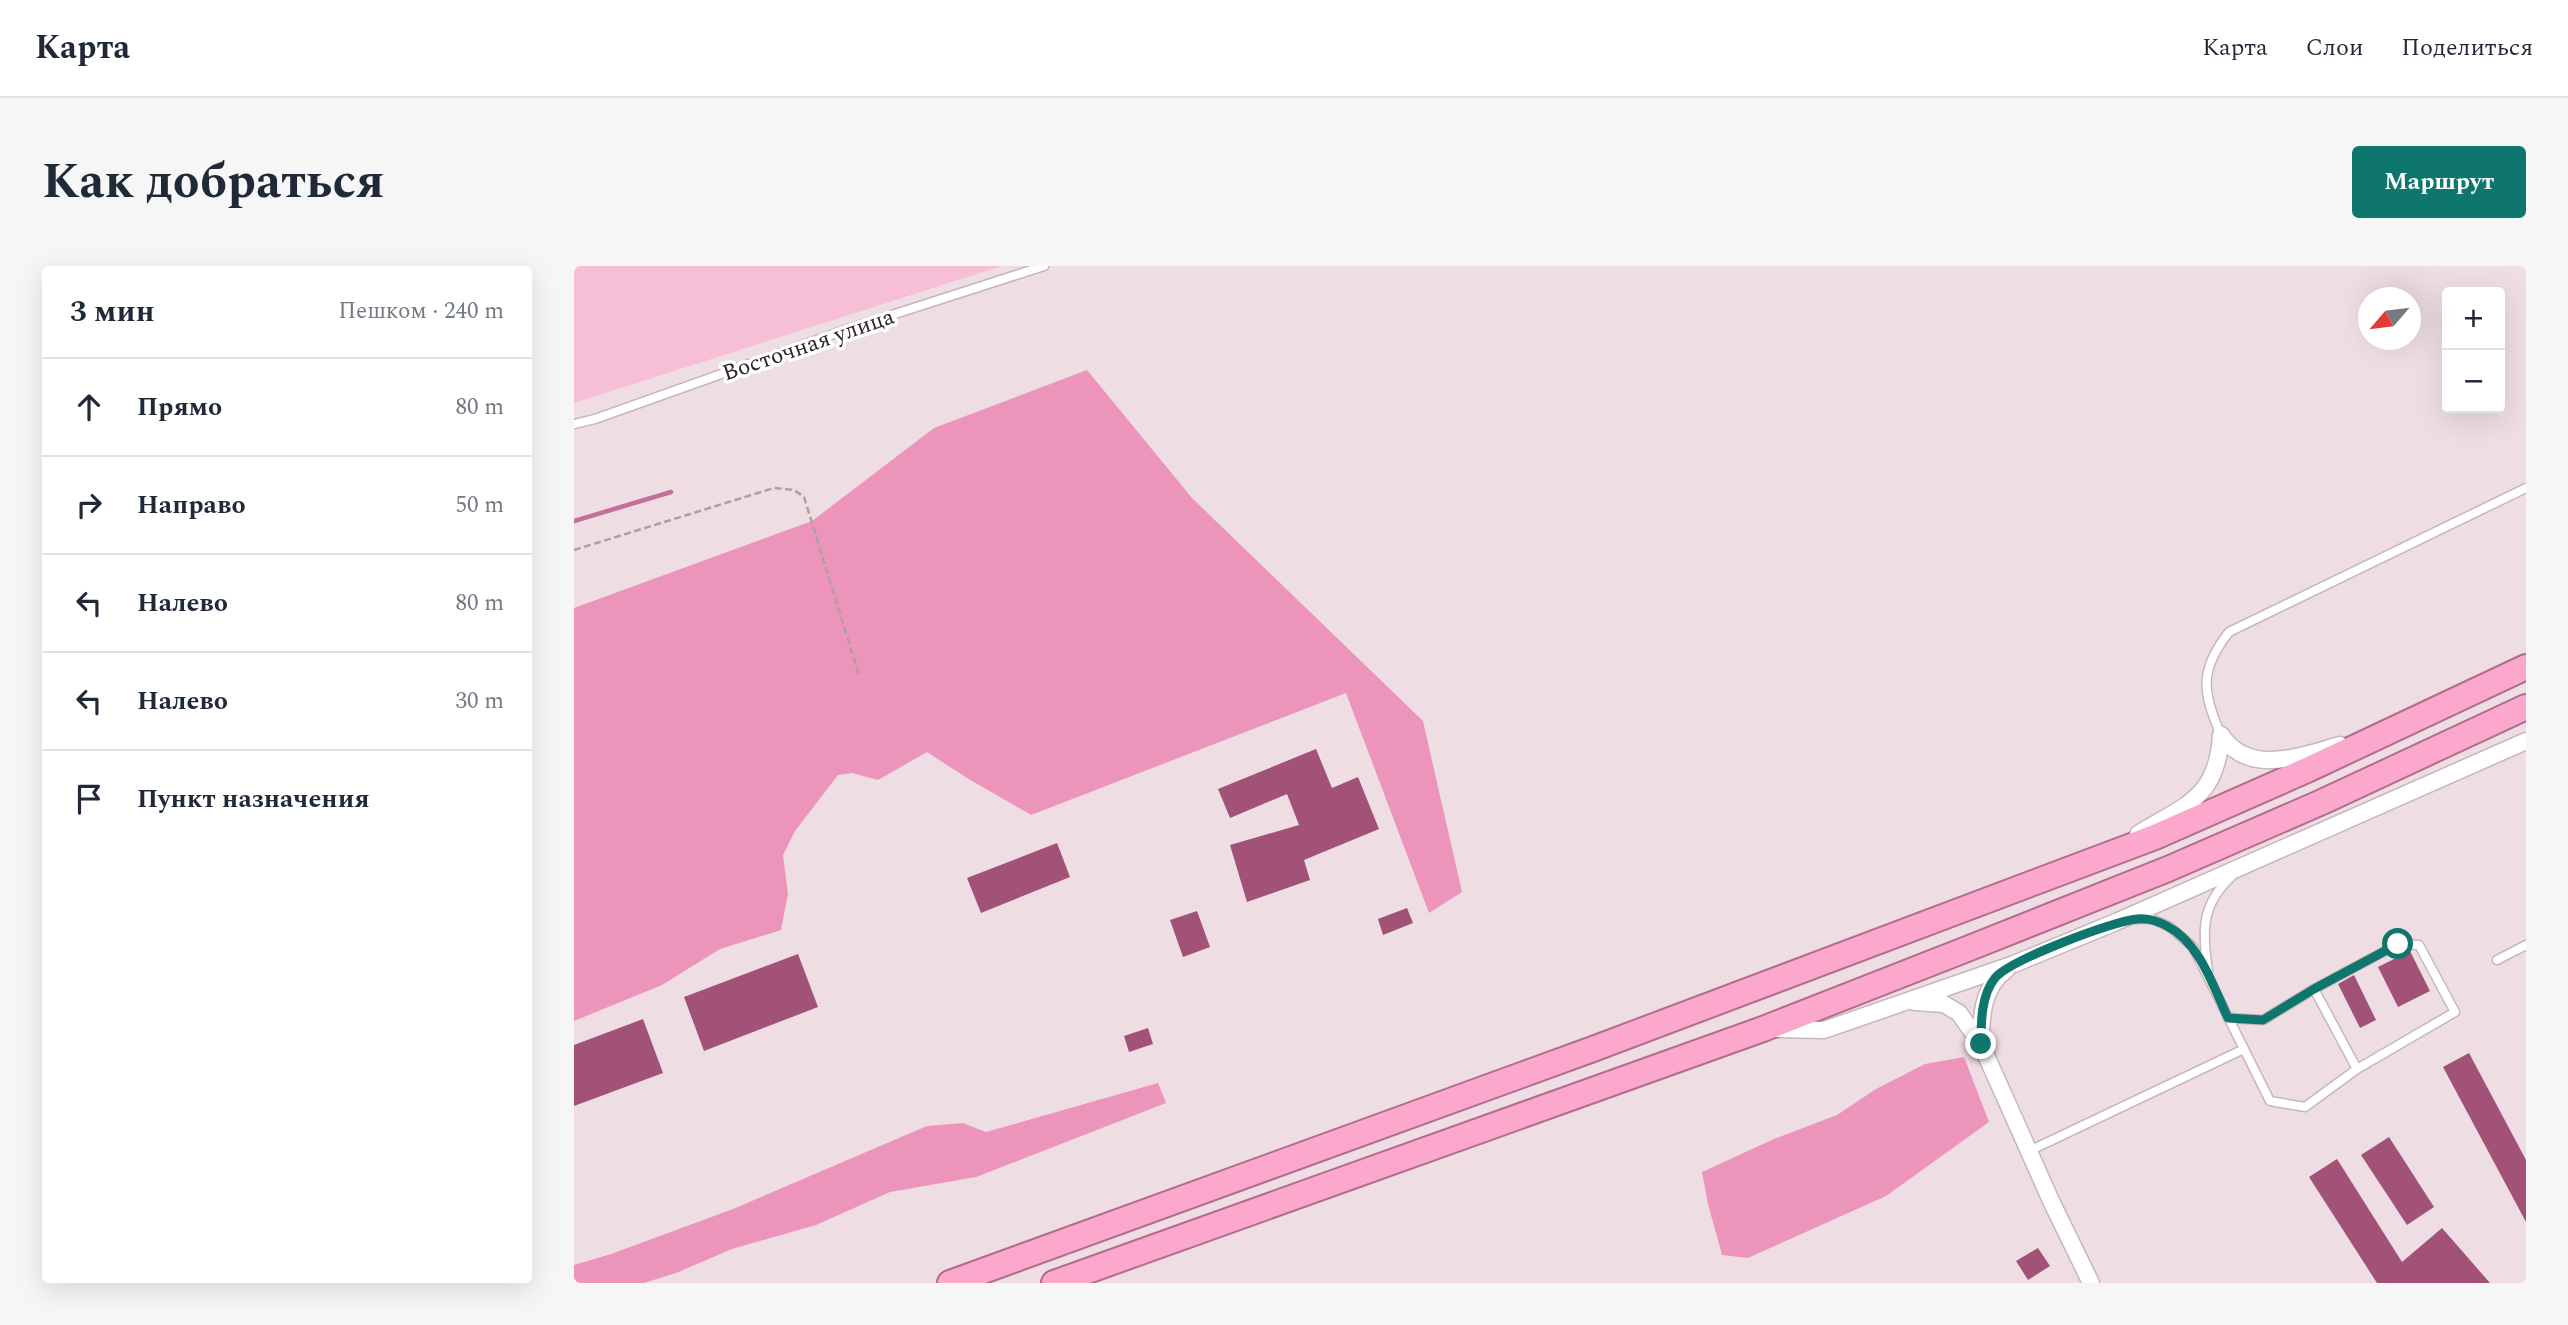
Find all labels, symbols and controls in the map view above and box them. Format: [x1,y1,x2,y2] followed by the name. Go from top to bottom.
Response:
[35,23,130,73] text: Карта
[2202,30,2268,66] text: Карта
[2306,30,2363,66] text: Слои
[2401,30,2533,66] text: Поделиться
[42,145,384,220] text: Как добраться
[2352,146,2526,218] button: Маршрут
[2358,287,2421,350] north arrow
[2442,287,2505,413] map controls
[2442,287,2505,350] button: +
[70,289,155,335] text: 3 мин
[338,294,504,329] text: Пешком · 240 m
[718,300,899,391] street label: Восточная улица
[2442,350,2505,413] button: −
[137,387,222,427] text: Прямо
[70,388,108,426] icon: ahead
[455,390,504,425] text: 80 m
[137,485,246,525] text: Направо
[70,486,108,524] icon: right
[455,488,504,523] text: 50 m
[137,583,228,623] text: Налево
[70,584,108,622] icon: left
[455,586,504,621] text: 80 m
[137,681,228,721] text: Налево
[70,682,108,720] icon: left
[455,684,504,719] text: 30 m
[137,779,370,819] text: Пункт назначения
[70,780,108,818] icon: arrive
[2382,928,2413,959] route start
[1965,1028,1996,1059] route end

